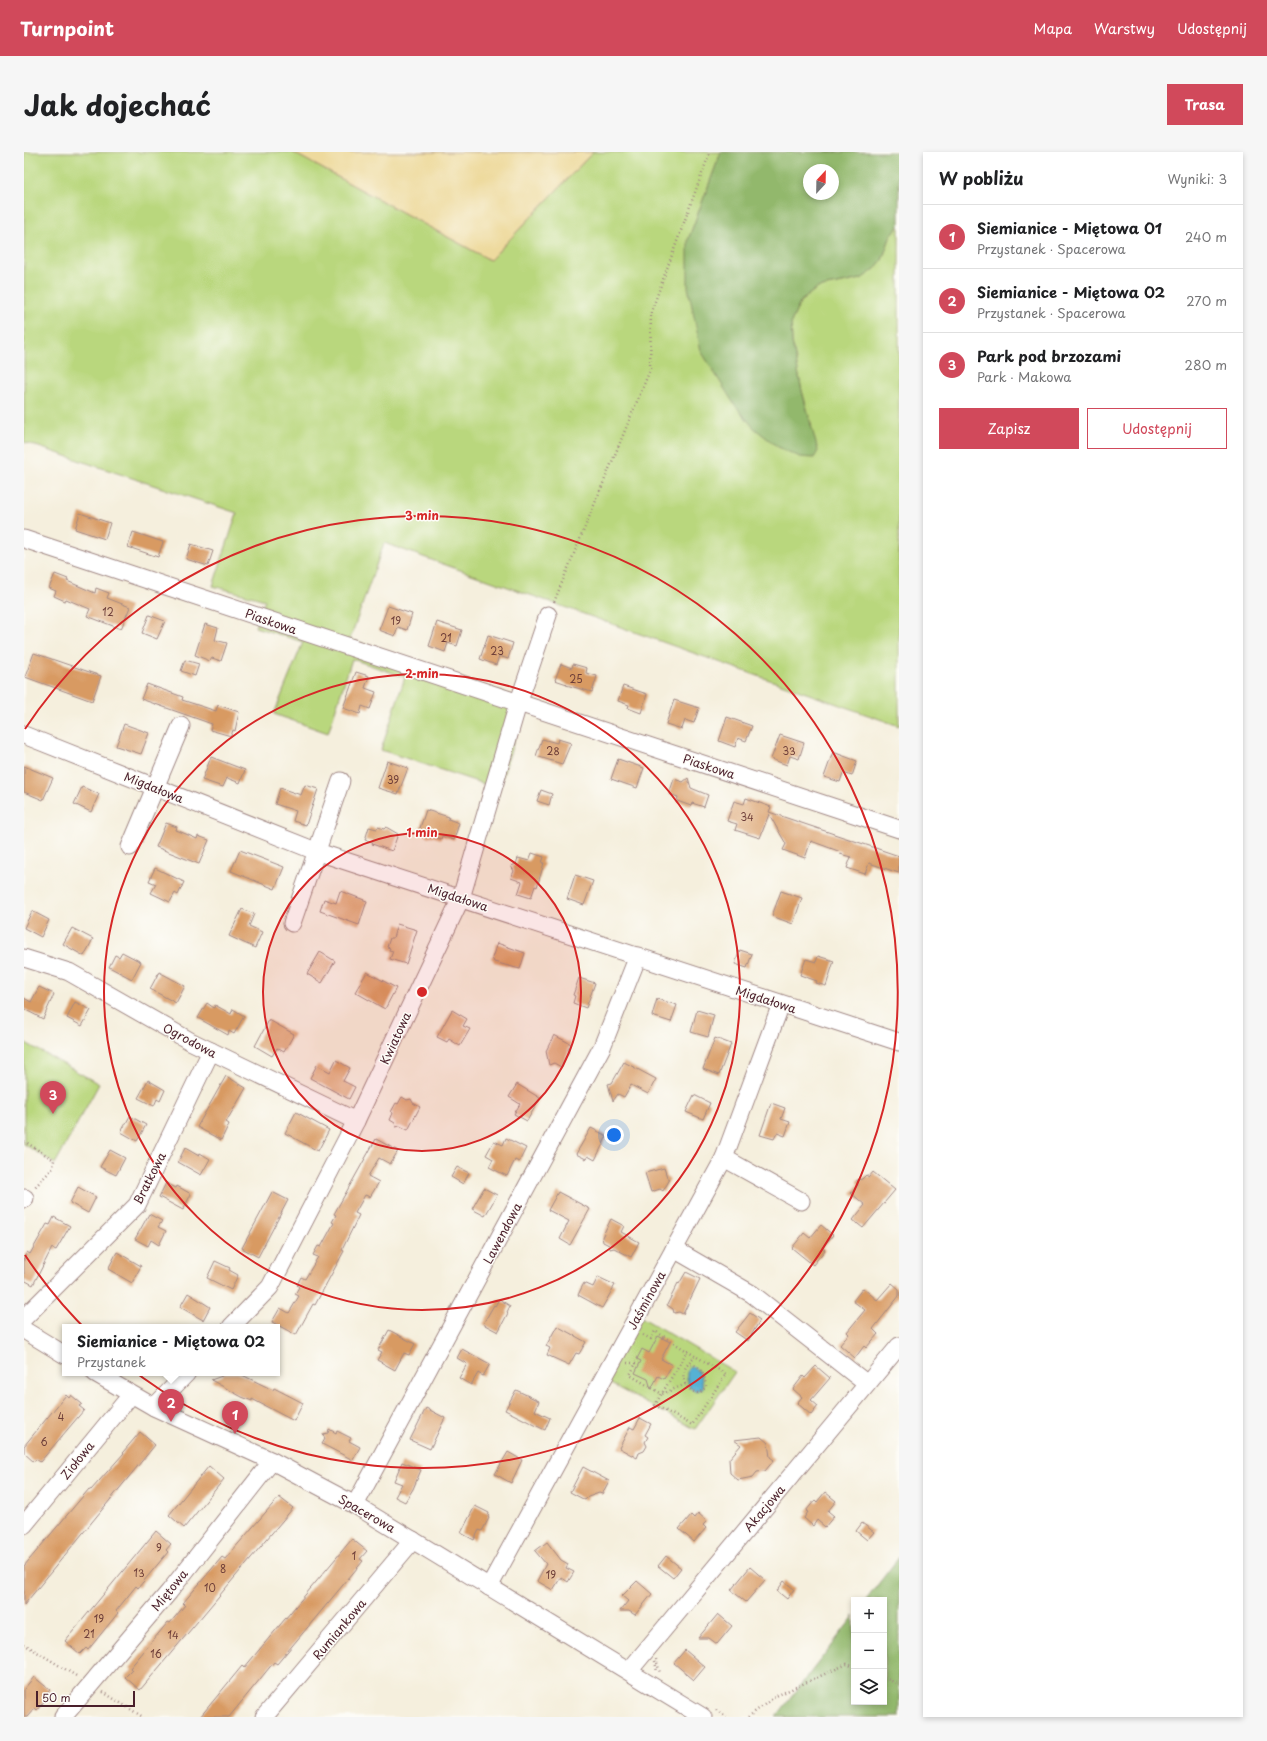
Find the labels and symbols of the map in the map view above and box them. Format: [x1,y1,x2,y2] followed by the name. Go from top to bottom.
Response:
[803,164,839,200] north arrow
[405,506,439,524] text: 3 min
[102,604,114,619] house number: 12
[243,604,300,638] street label: Piaskowa
[391,613,401,628] house number: 19
[440,630,452,645] house number: 21
[490,643,504,658] house number: 23
[405,664,439,682] text: 2 min
[569,671,583,686] house number: 25
[546,743,560,758] house number: 28
[782,743,796,758] house number: 33
[681,749,738,783] street label: Piaskowa
[122,767,187,807] street label: Migdałowa
[387,772,399,787] house number: 39
[740,809,754,824] house number: 34
[406,823,438,841] text: 1 min
[425,879,491,915] street label: Migdałowa
[733,981,799,1017] street label: Migdałowa
[415,985,429,999] centre of rings
[375,1008,415,1067] street label: Kwiatowa
[160,1018,221,1062] street label: Ogrodowa
[40,1081,66,1114] pin: 3
[604,1125,624,1145] your location
[128,1148,170,1207] street label: Bratkowa
[478,1199,526,1267] street label: Lawendowa
[622,1267,670,1333] street label: Jaśminowa
[158,1389,184,1422] pin: 2
[222,1401,248,1434] pin: 1
[58,1409,65,1424] house number: 4
[40,1434,48,1449] house number: 6
[56,1437,98,1483] street label: Ziołowa
[739,1480,789,1535] street label: Akacjowa
[335,1489,399,1537] street label: Spacerowa
[156,1540,162,1555] house number: 9
[352,1548,356,1563] house number: 1
[220,1561,226,1576] house number: 8
[133,1565,145,1580] house number: 13
[147,1565,192,1615] street label: Miętowa
[546,1567,556,1582] house number: 19
[204,1580,216,1595] house number: 10
[308,1594,370,1663] street label: Rumiankowa
[94,1611,104,1626] house number: 19
[83,1626,95,1641] house number: 21
[167,1627,179,1642] house number: 14
[150,1646,162,1661] house number: 16
[36,1689,135,1708] scale bar

